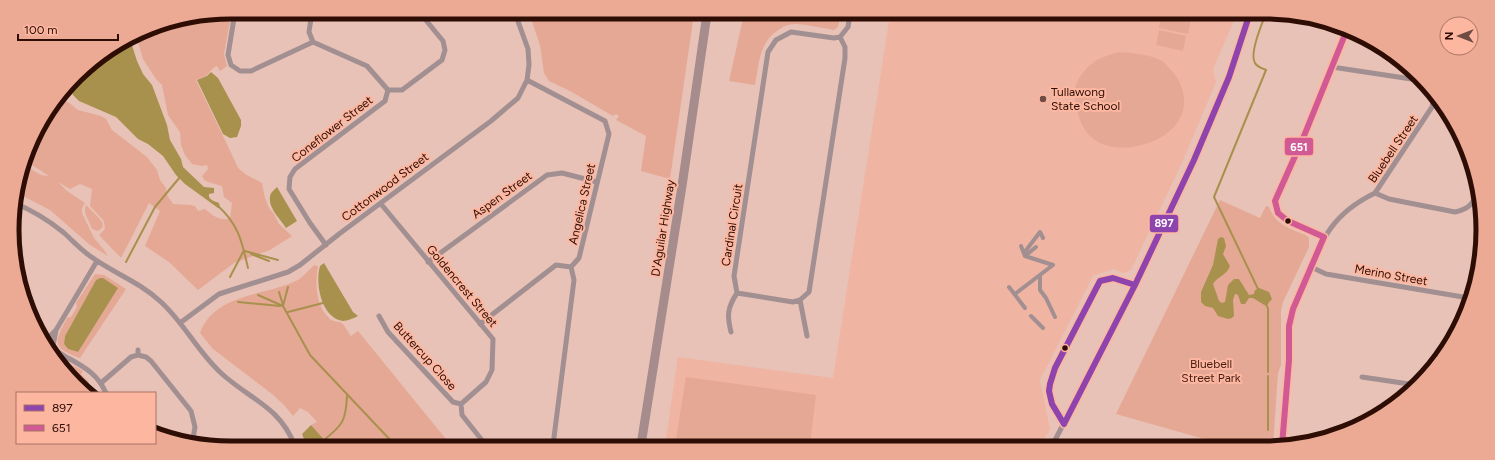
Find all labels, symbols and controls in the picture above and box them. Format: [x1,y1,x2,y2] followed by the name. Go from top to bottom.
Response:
[18,16,118,42] scale bar
[1439,16,1479,56] north arrow
[24,23,58,37] text: 100 m
[1443,32,1456,40] text: N
[1051,85,1120,113] place label: Tullawong State School
[289,93,376,165] street label: Coneflower Street
[1038,94,1048,104] marker: Tullawong State School
[1365,112,1421,186] street label: Bluebell Street
[1284,137,1314,156] line badge: 651
[1290,141,1308,154] text: 651
[339,150,432,224] street label: Cottonwood Street
[566,162,598,246] street label: Angelica Street
[469,168,535,221] street label: Aspen Street
[648,178,678,278] street label: D'Aguilar Highway
[719,182,745,267] street label: Cardinal Circuit
[1149,214,1179,233] line badge: 897
[1283,216,1293,226] unlabelled marker
[1154,217,1174,230] text: 897
[424,242,501,330] street label: Goldencrest Street
[1353,262,1429,288] street label: Merino Street
[391,319,460,393] street label: Buttercup Close
[1060,343,1070,353] unlabelled marker
[1181,357,1241,385] park label: Bluebell Street Park
[16,392,156,444] legend
[52,401,73,415] text: 897
[52,421,71,435] text: 651

